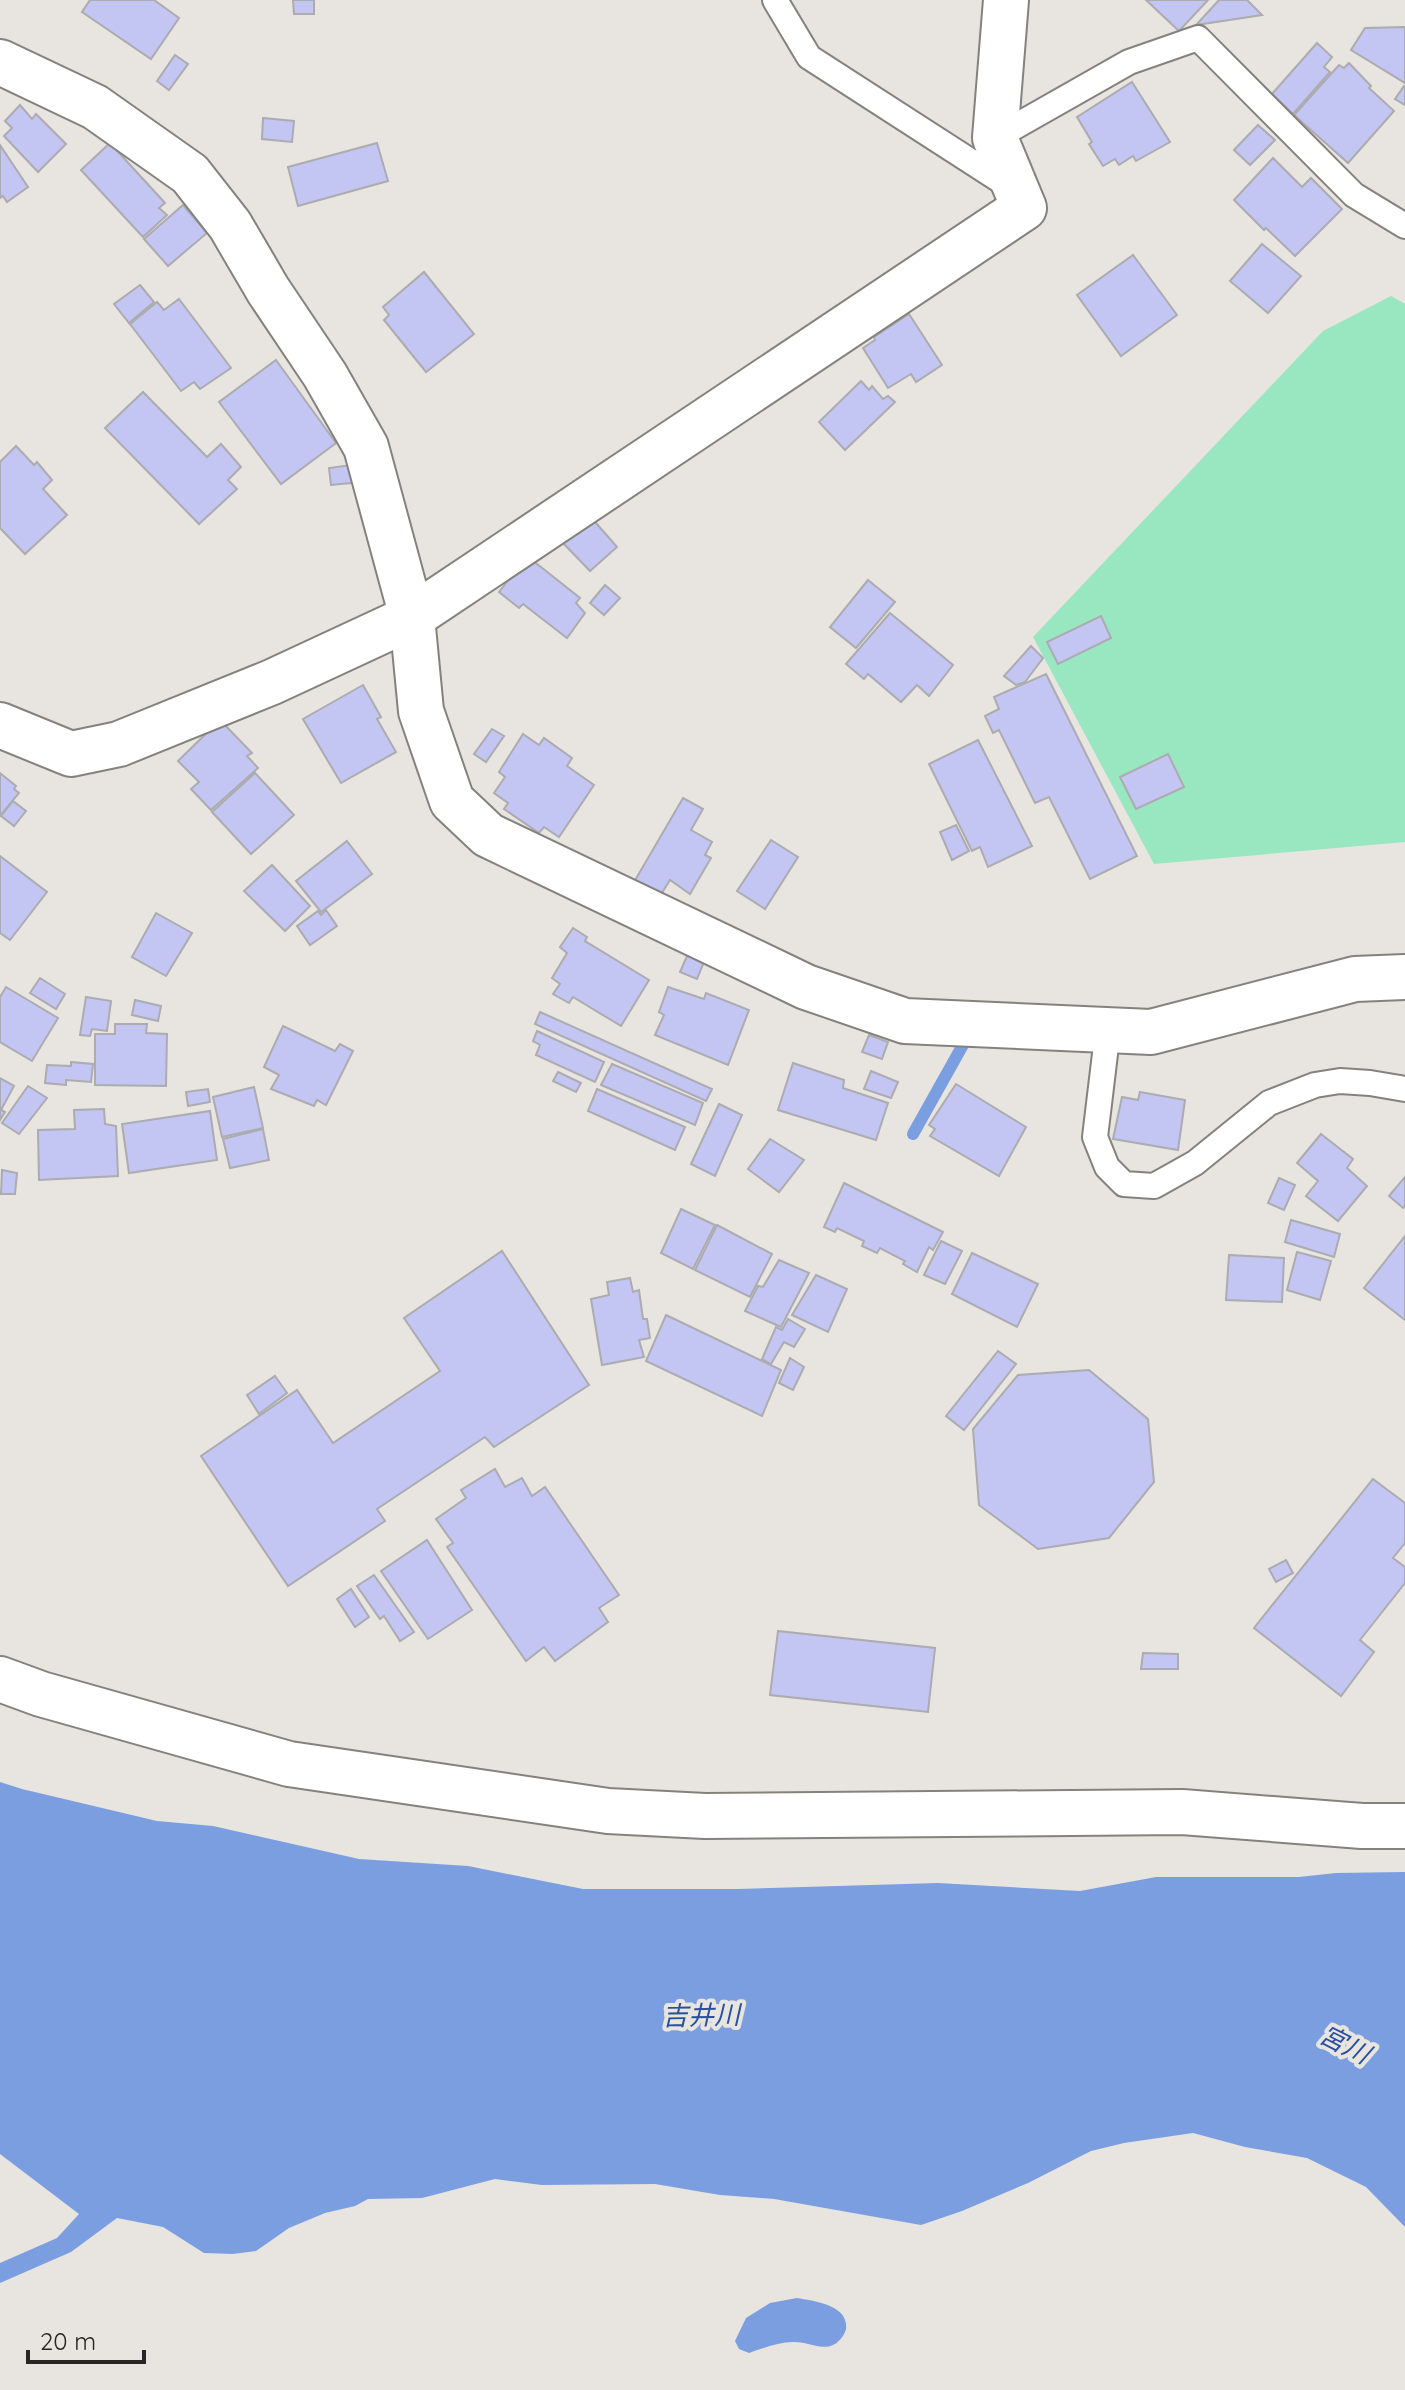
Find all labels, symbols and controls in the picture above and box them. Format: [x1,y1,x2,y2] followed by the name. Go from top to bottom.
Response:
[662,1998,743,2032] water label: 吉井川
[1314,2017,1378,2072] water label: 宮川
[28,2314,144,2364] scale bar
[40,2326,96,2356] text: 20 m

